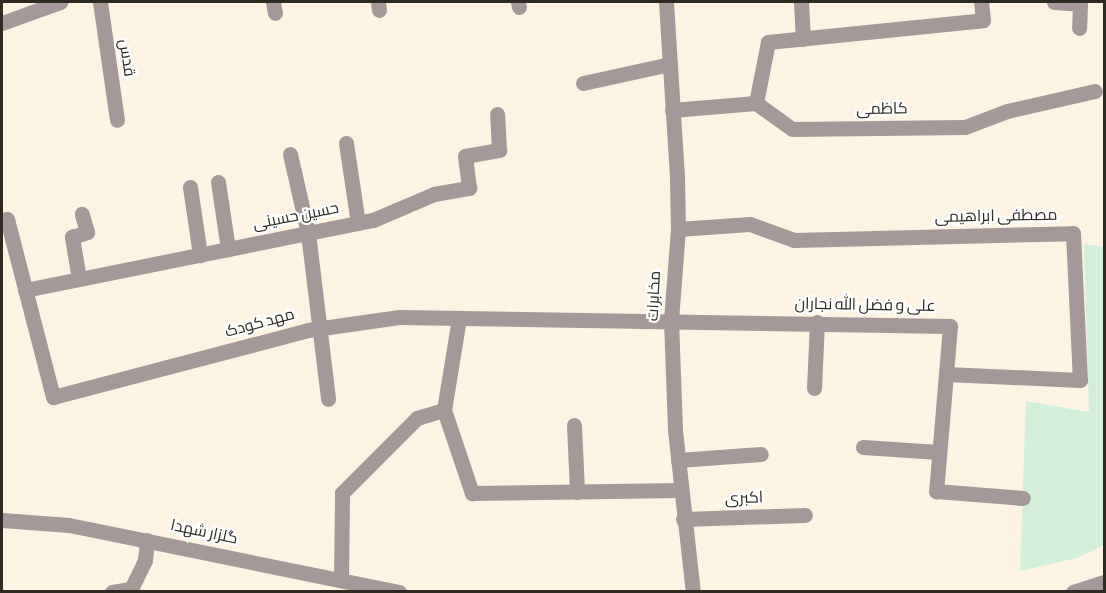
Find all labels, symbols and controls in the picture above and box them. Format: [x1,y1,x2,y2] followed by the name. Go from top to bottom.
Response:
[114,38,138,78] street label: قدس
[856,100,908,120] street label: کاظمی
[251,199,341,235] street label: حسین حسینی
[934,206,1058,228] street label: مصطفی ابراهیمی
[644,270,666,322] street label: مخابرات
[794,295,936,317] street label: علی و فضل الله نجاران
[223,305,297,343] street label: مهد کودک
[725,489,763,509] street label: اکبری
[169,517,239,549] street label: گلزار شهدا

